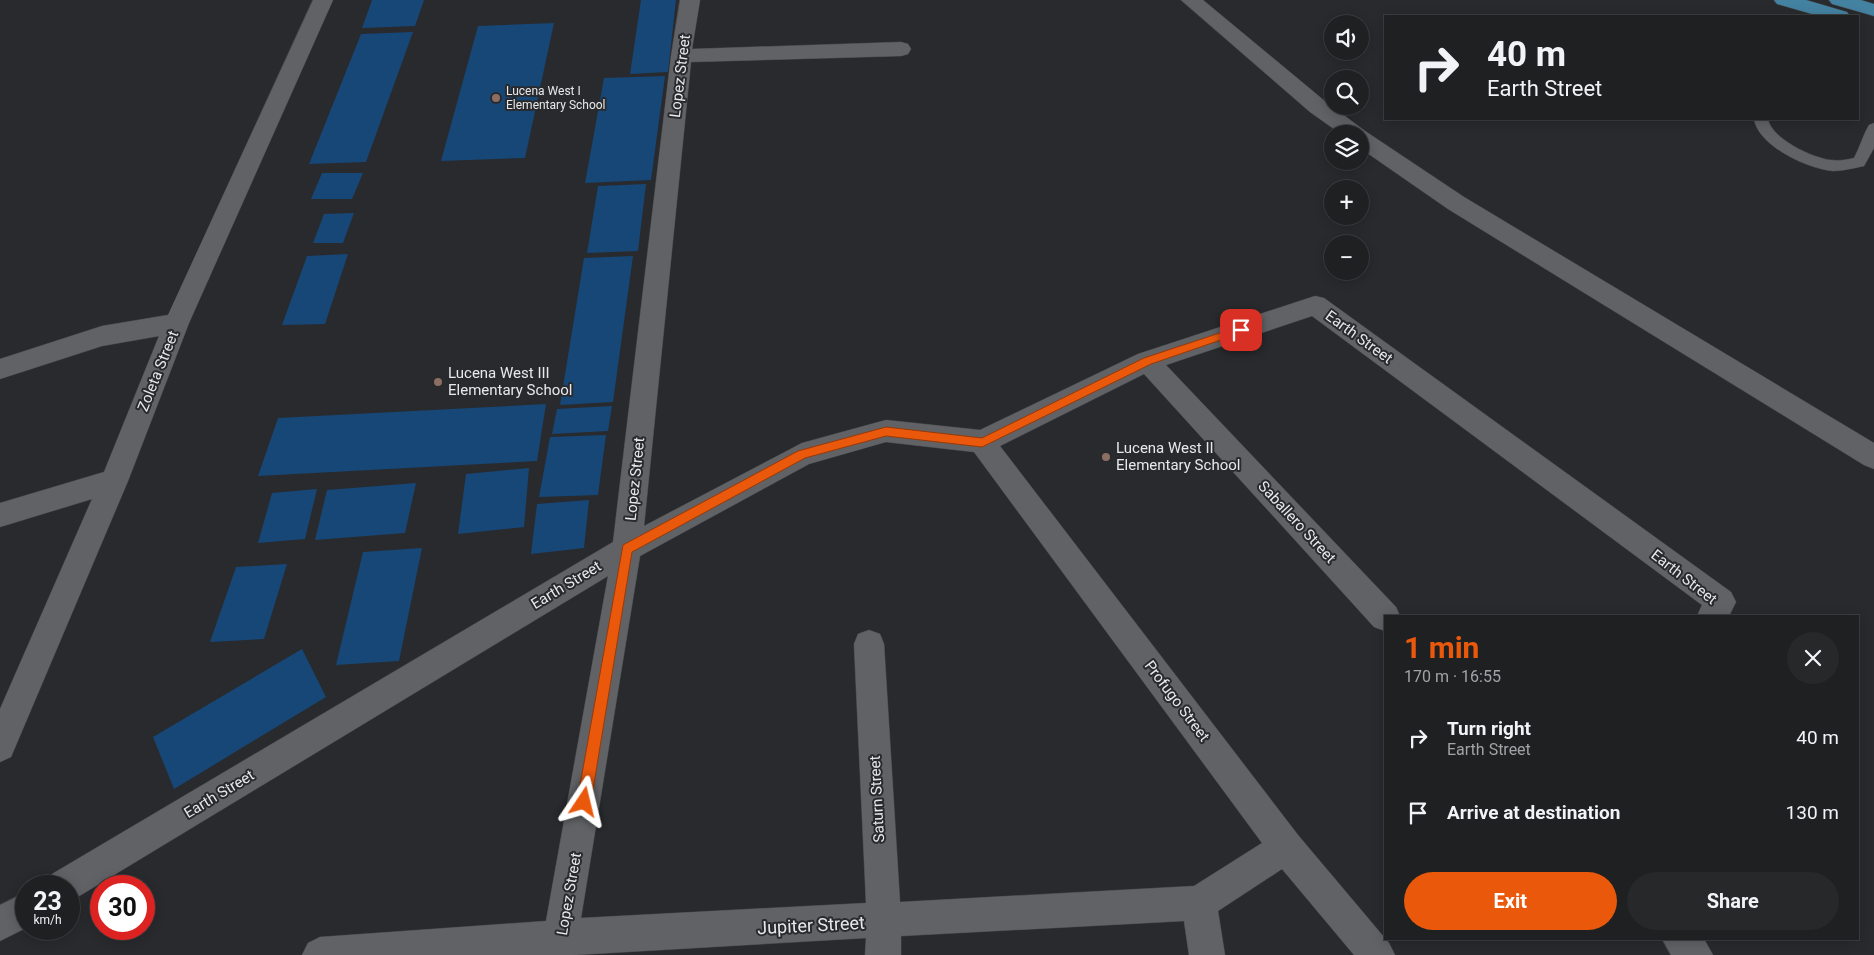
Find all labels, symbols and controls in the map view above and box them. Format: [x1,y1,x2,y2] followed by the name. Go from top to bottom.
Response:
[1324,15,1369,280] map controls
[1324,15,1369,60] button: sound
[666,33,694,119] street label: Lopez Street
[1487,34,1566,75] text: 40 m
[1404,35,1469,100] icon: right
[1324,70,1369,115] button: search
[1487,76,1602,101] text: Earth Street
[506,84,606,112] place label: Lucena West I Elementary School
[490,92,502,104] marker: Lucena West I Elementary School
[1324,125,1369,170] button: layers
[1324,180,1369,225] button: +
[1324,235,1369,280] button: −
[1322,307,1396,367] street label: Earth Street
[1220,309,1262,351] pin
[1227,316,1255,344] icon: arrive
[134,328,182,414] street label: Zoleta Street
[448,364,572,399] place label: Lucena West III Elementary School
[432,376,444,388] marker: Lucena West III Elementary School
[622,436,648,522] street label: Lopez Street
[1116,439,1240,474] place label: Lucena West II Elementary School
[1100,451,1112,463] marker: Lucena West II Elementary School
[1254,477,1340,567] street label: Saballero Street
[1647,546,1721,608] street label: Earth Street
[528,557,604,613] street label: Earth Street
[1404,630,1479,665] text: 1 min
[1787,632,1839,684] button: close
[1141,657,1213,745] street label: Profugo Street
[1404,667,1501,686] text: 170 m · 16:55
[1447,717,1531,740] text: Turn right
[1404,724,1432,752] icon: right
[1796,726,1839,749] text: 40 m
[1447,740,1531,759] text: Earth Street
[866,755,888,843] street label: Saturn Street
[181,766,257,822] street label: Earth Street
[557,775,609,827] position arrow
[1404,799,1432,827] icon: arrive
[1447,801,1620,824] text: Arrive at destination
[1786,801,1839,824] text: 130 m
[553,851,585,937] street label: Lopez Street
[1404,872,1617,930] button: Exit
[1627,872,1839,930] button: Share
[90,875,155,940] speed limit sign: 30
[33,887,62,916] text: 23
[757,912,865,938] street label: Jupiter Street
[33,913,62,927] text: km/h

